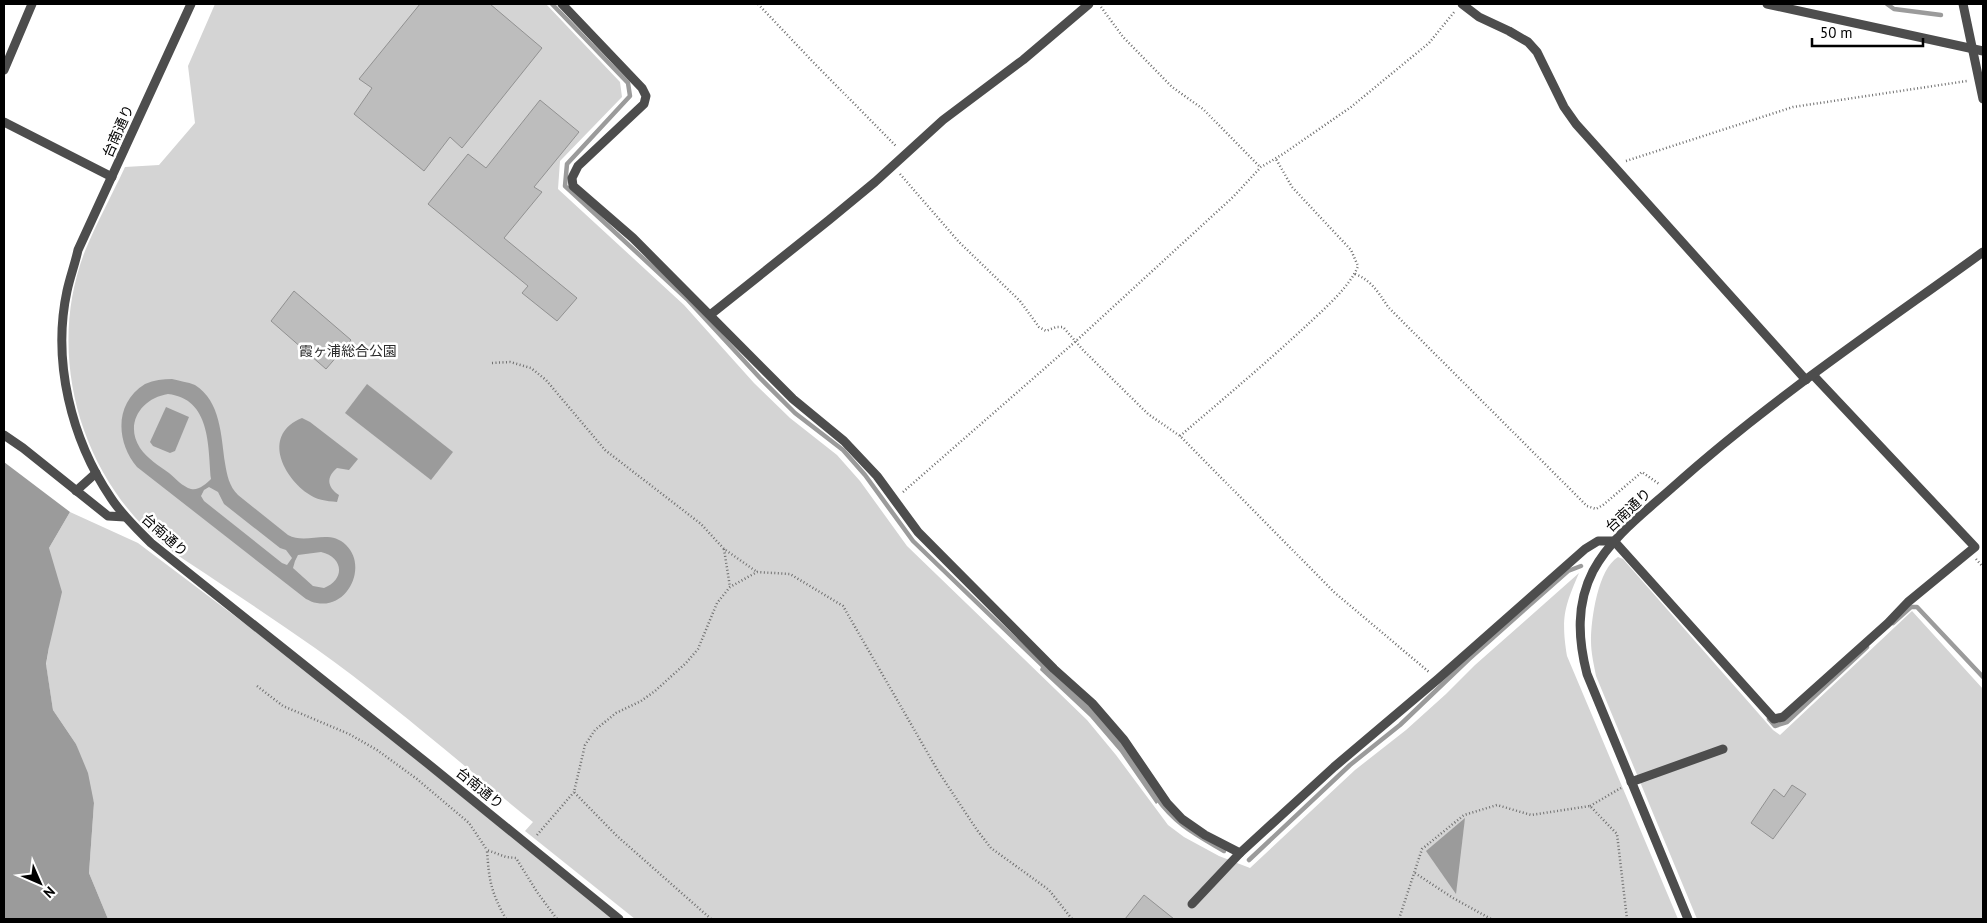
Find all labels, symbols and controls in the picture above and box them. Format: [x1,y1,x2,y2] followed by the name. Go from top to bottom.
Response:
[1812,15,1923,47] scale bar
[1820,23,1853,42] text: 50 m
[98,102,138,160] street label: 台南通り
[299,342,397,360] park label: 霞ヶ浦総合公園
[1601,484,1655,536] street label: 台南通り
[138,510,192,560] street label: 台南通り
[453,763,507,813] street label: 台南通り
[15,858,65,908] north arrow
[40,883,59,902] text: N

